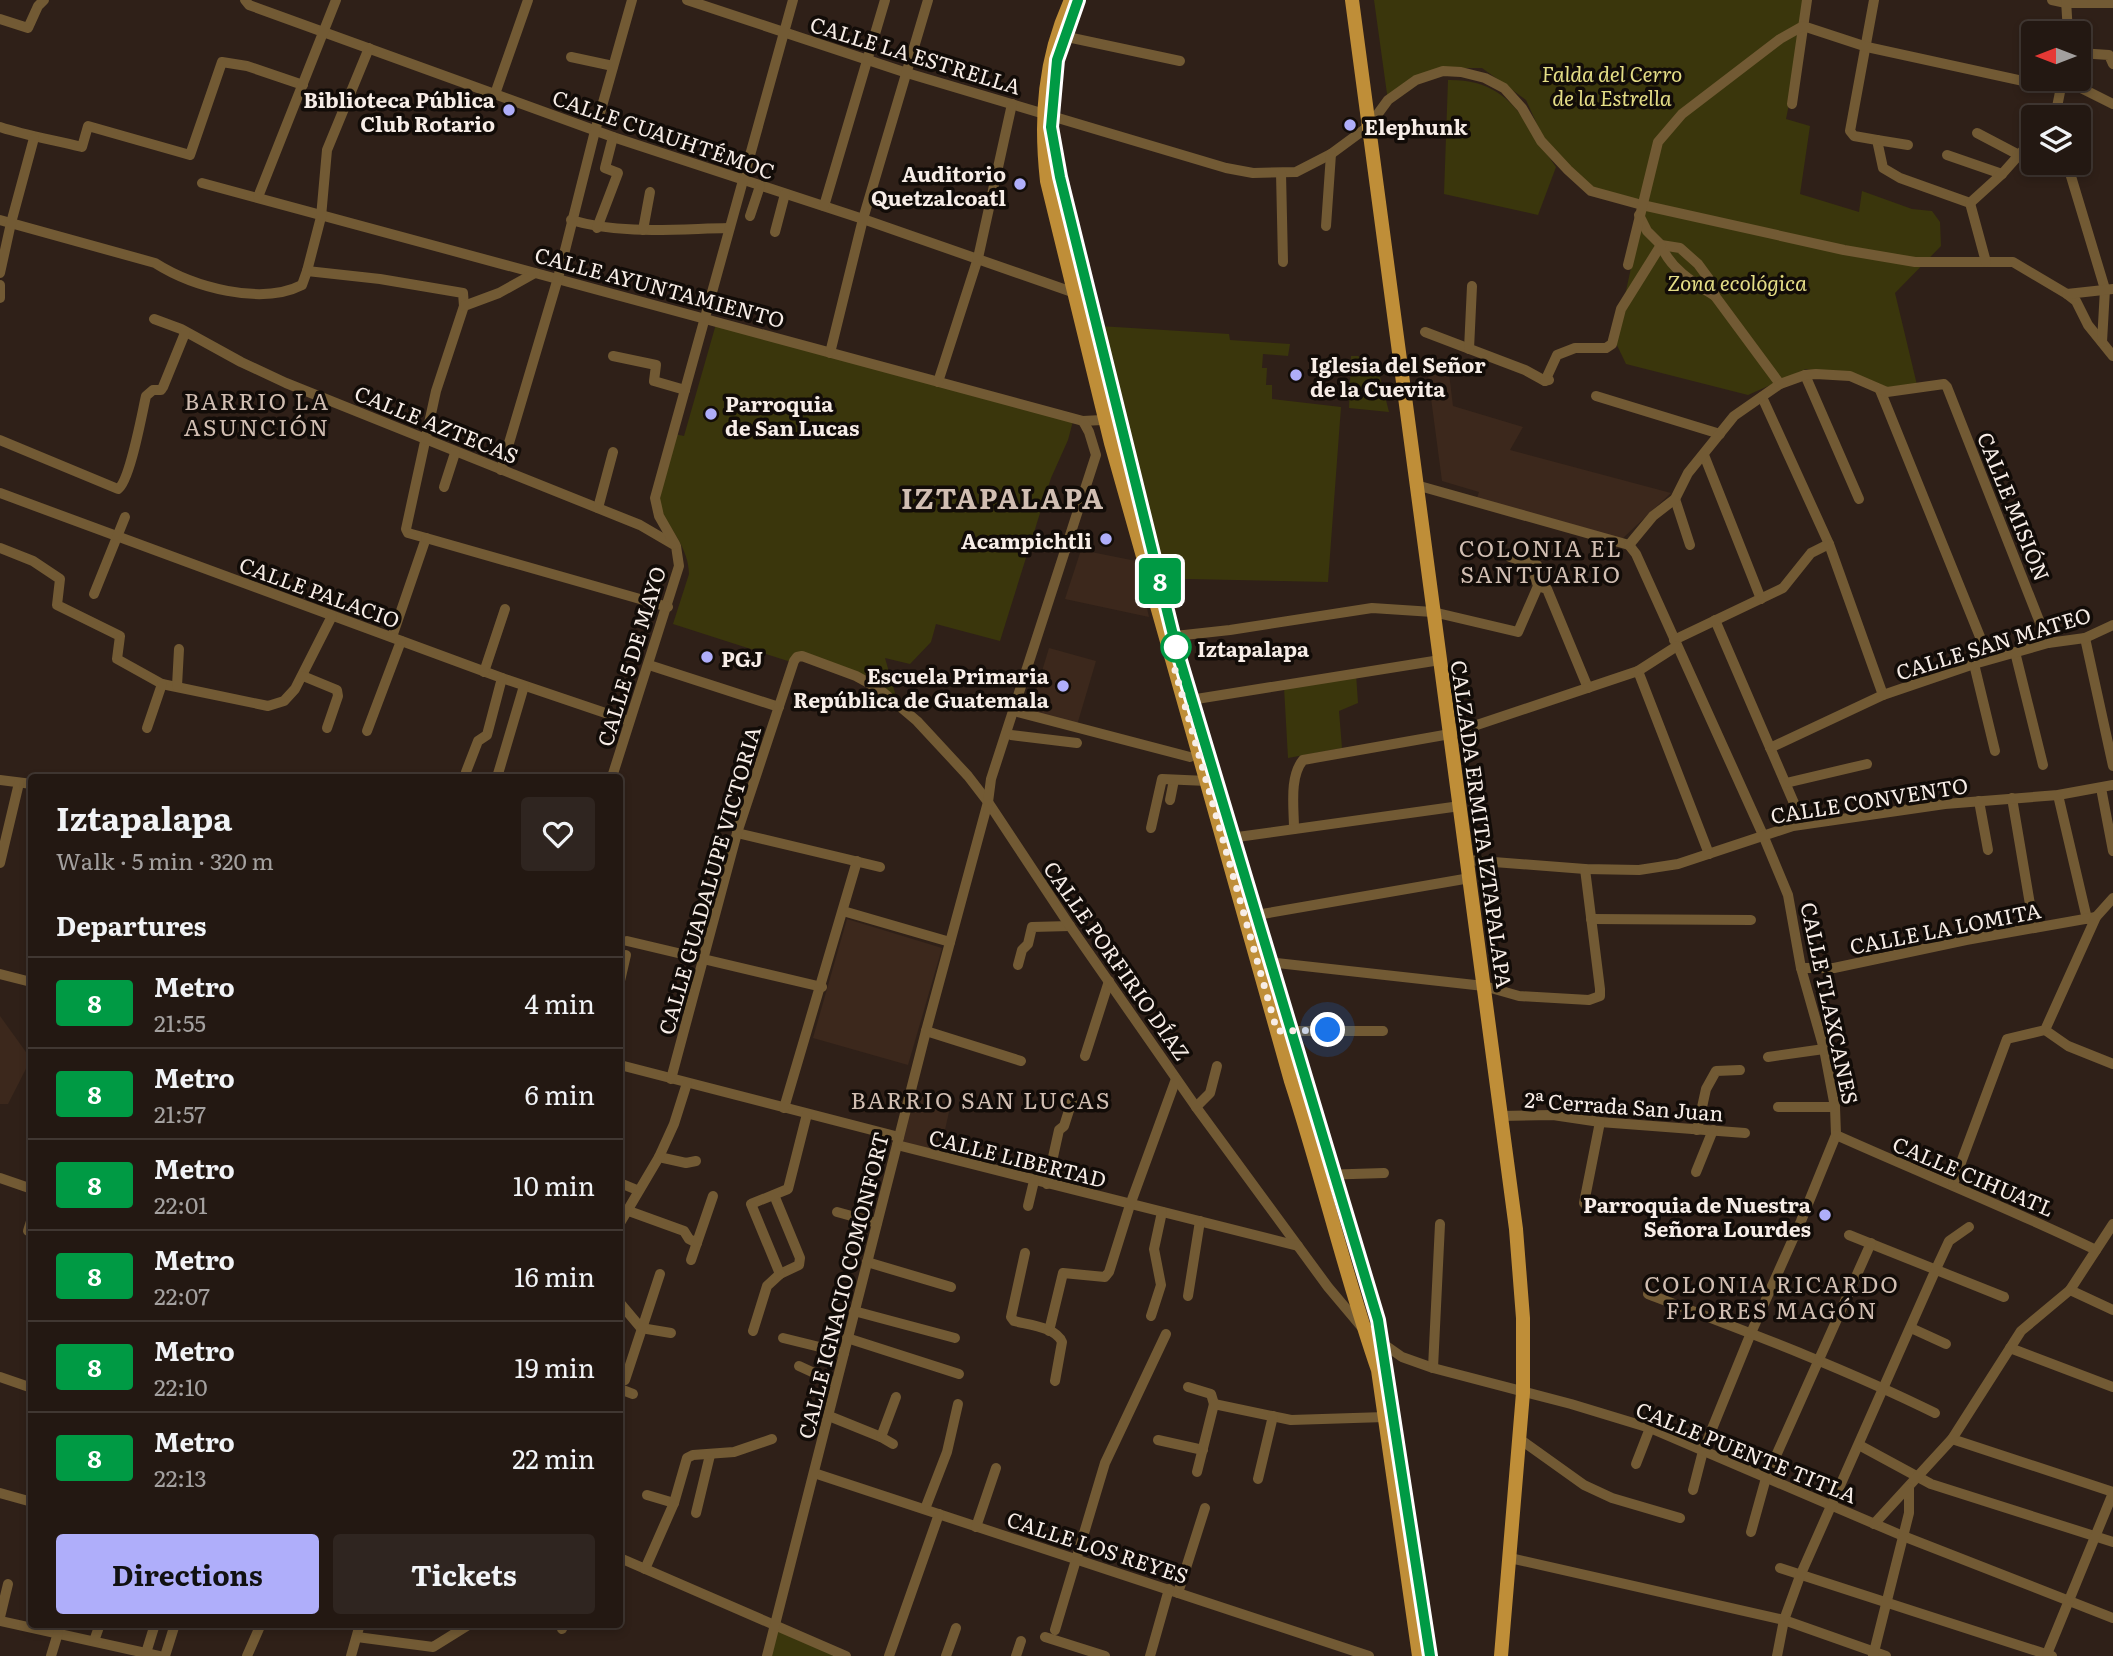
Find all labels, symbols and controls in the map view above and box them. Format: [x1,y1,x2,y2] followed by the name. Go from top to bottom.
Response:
[807,7,1026,101] street label: CALLE LA ESTRELLA
[2021,21,2091,91] north arrow
[2021,21,2091,175] map controls
[1542,57,1682,112] park label: Falda del Cerro de la Estrella
[549,80,779,186] street label: CALLE CUAUHTÉMOC
[303,83,496,138] place label: Biblioteca Pública Club Rotario
[501,102,517,118] marker: Biblioteca Pública Club Rotario
[2021,105,2091,175] button: layers
[1364,110,1469,141] place label: Elephunk
[1342,117,1358,133] marker: Elephunk
[871,157,1006,212] place label: Auditorio Quetzalcoatl
[1012,176,1028,192] marker: Auditorio Quetzalcoatl
[532,238,788,334] street label: CALLE AYUNTAMIENTO
[1667,266,1807,297] park label: Zona ecológica
[1310,348,1486,403] place label: Iglesia del Señor de la Cuevita
[1288,367,1304,383] marker: Iglesia del Señor de la Cuevita
[351,376,523,470] street label: CALLE AZTECAS
[184,383,330,443] district label: BARRIO LA ASUNCIÓN
[725,387,860,442] place label: Parroquia de San Lucas
[703,406,719,422] marker: Parroquia de San Lucas
[1971,427,2059,585] street label: CALLE MISIÓN
[901,476,1105,518] district label: IZTAPALAPA
[961,524,1092,555] place label: Acampichtli
[1459,530,1623,590] district label: COLONIA EL SANTUARIO
[1098,531,1114,547] marker: Acampichtli
[236,548,404,634] street label: CALLE PALACIO
[1137,558,1183,604] line badge: 8
[588,562,672,750] street label: CALLE 5 DE MAYO
[1153,563,1167,598] text: 8
[1892,598,2094,686] street label: CALLE SAN MATEO
[1161,632,1191,662] marker: Iztapalapa
[1197,632,1310,663] place label: Iztapalapa
[721,642,763,673] place label: PGJ
[699,649,715,665] marker: PGJ
[1445,658,1521,991] street label: CALZADA ERMITA IZTAPALAPA
[793,659,1050,714] place label: Escuela Primaria República de Guatemala
[1055,678,1071,694] marker: Escuela Primaria República de Guatemala
[649,722,767,1038] street label: CALLE GUADALUPE VICTORIA
[1768,768,1970,830] street label: CALLE CONVENTO
[56,792,232,841] text: Iztapalapa
[521,797,595,871] button: heart
[56,843,274,877] text: Walk · 5 min · 320 m
[1037,854,1199,1066] street label: CALLE PORFIRIO DÍAZ
[1847,893,2044,961] street label: CALLE LA LOMITA
[1794,899,1868,1107] street label: CALLE TLAXCANES
[56,905,207,944] text: Departures
[154,966,235,1005] text: Metro
[524,983,595,1022] text: 4 min
[87,985,102,1020] text: 8
[154,1005,206,1039] text: 21:55
[1310,1012,1345,1047] your location
[154,1057,235,1096] text: Metro
[525,1074,595,1113] text: 6 min
[87,1076,102,1111] text: 8
[851,1082,1112,1116] district label: BARRIO SAN LUCAS
[1523,1083,1725,1127] street label: 2ª Cerrada San Juan
[154,1096,206,1130] text: 21:57
[926,1120,1110,1194] street label: CALLE LIBERTAD
[1889,1127,2059,1223] street label: CALLE CIHUATL
[789,1128,895,1442] street label: CALLE IGNACIO COMONFORT
[154,1148,235,1187] text: Metro
[513,1165,595,1204] text: 10 min
[87,1167,102,1202] text: 8
[154,1187,208,1221] text: 22:01
[1583,1188,1812,1243] place label: Parroquia de Nuestra Señora Lourdes
[1817,1207,1833,1223] marker: Parroquia de Nuestra Señora Lourdes
[154,1239,235,1278] text: Metro
[514,1256,595,1295] text: 16 min
[87,1258,102,1293] text: 8
[1644,1266,1900,1326] district label: COLONIA RICARDO FLORES MAGÓN
[154,1278,210,1312] text: 22:07
[154,1330,235,1369] text: Metro
[515,1347,595,1386] text: 19 min
[87,1349,102,1384] text: 8
[154,1369,208,1403] text: 22:10
[1632,1392,1863,1510] street label: CALLE PUENTE TITLA
[154,1421,235,1460] text: Metro
[512,1438,595,1477] text: 22 min
[87,1440,102,1475] text: 8
[154,1460,207,1494] text: 22:13
[1003,1502,1193,1590] street label: CALLE LOS REYES
[56,1534,319,1614] button: Directions
[333,1534,595,1614] button: Tickets

